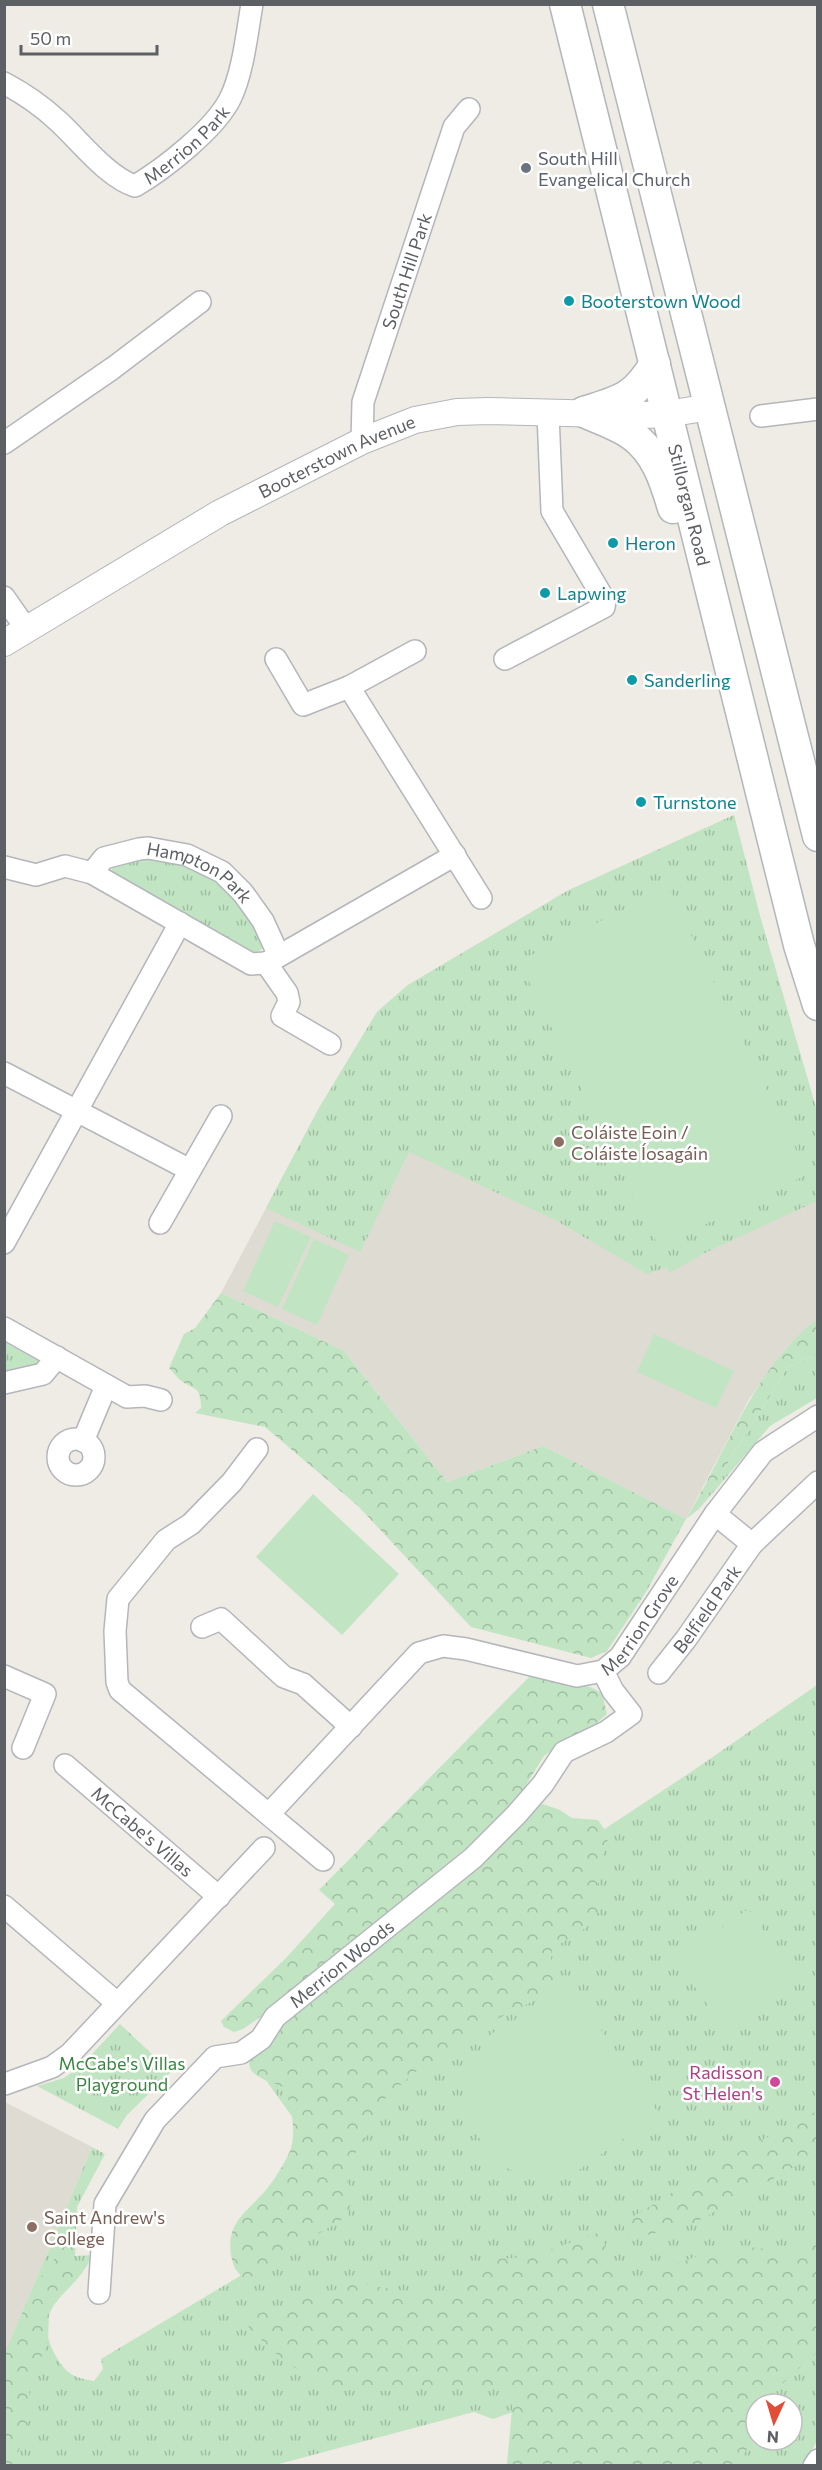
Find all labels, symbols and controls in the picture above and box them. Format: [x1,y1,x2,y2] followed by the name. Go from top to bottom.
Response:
[21,18,158,56] scale bar
[30,27,71,49] text: 50 m
[139,101,234,189] street label: Merrion Park
[538,147,691,190] place label: South Hill Evangelical Church
[519,161,533,175] marker: South Hill Evangelical Church
[377,210,436,332] street label: South Hill Park
[581,290,741,312] place label: Booterstown Wood
[562,294,576,308] marker: Booterstown Wood
[255,410,418,503] street label: Booterstown Avenue
[664,442,715,568] street label: Stillorgan Road
[625,532,676,554] place label: Heron
[606,536,620,550] marker: Heron
[557,582,626,604] place label: Lapwing
[538,586,552,600] marker: Lapwing
[644,669,731,691] place label: Sanderling
[625,673,639,687] marker: Sanderling
[653,791,737,813] place label: Turnstone
[634,795,648,809] marker: Turnstone
[145,837,258,907] street label: Hampton Park
[571,1121,708,1164] place label: Coláiste Eoin / Coláiste Íosagáin
[552,1135,566,1149] marker: Coláiste Eoin / Coláiste Íosagáin
[668,1560,745,1658] street label: Belfield Park
[596,1570,683,1680] street label: Merrion Grove
[87,1782,198,1881] street label: McCabe's Villas
[285,1915,398,2012] street label: Merrion Woods
[59,2052,185,2095] park label: McCabe's Villas Playground
[683,2061,763,2104] place label: Radisson St Helen's
[768,2075,782,2089] marker: Radisson St Helen's
[44,2206,165,2249] place label: Saint Andrew's College
[25,2220,39,2234] marker: Saint Andrew's College
[744,2392,804,2452] north arrow
[766,2428,780,2447] text: N

